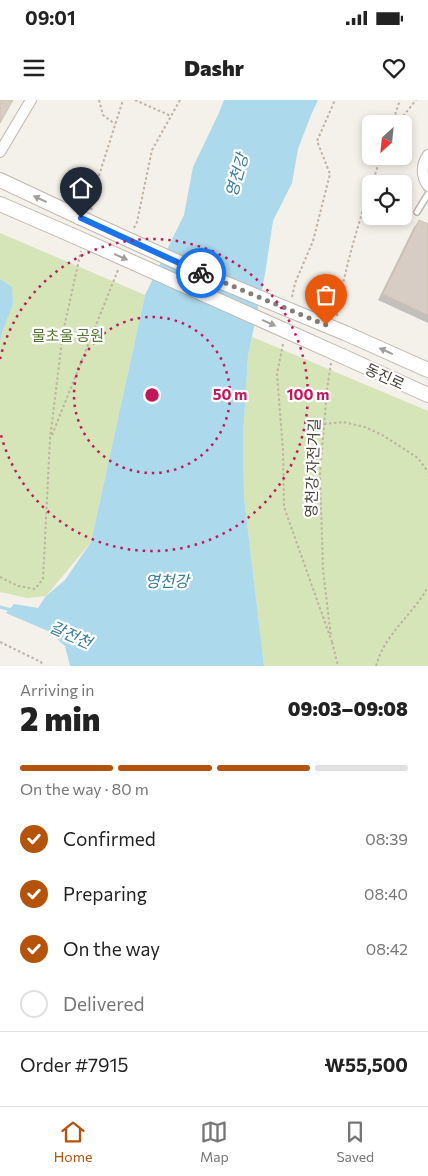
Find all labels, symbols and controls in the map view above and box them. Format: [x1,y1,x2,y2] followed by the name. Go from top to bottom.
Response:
[25,6,76,29] text: 09:01
[20,54,48,82] icon: menu
[184,54,244,81] text: Dashr
[380,54,408,82] icon: heart
[362,115,412,165] north arrow
[362,115,412,225] map controls
[221,149,252,199] water label: 영천강
[60,167,102,218] pin
[67,174,95,202] icon: home
[362,175,412,225] button: locate
[33,195,48,204] one-way arrow
[176,248,226,298] courier
[114,254,128,262] one-way arrow
[187,259,215,287] icon: bike
[305,274,347,325] pin
[312,281,340,309] icon: bag
[262,320,276,328] one-way arrow
[32,326,104,344] park label: 물초울 공원
[379,347,393,355] one-way arrow
[362,359,408,393] street label: 동진로
[213,385,247,403] text: 50 m
[287,385,329,403] text: 100 m
[143,386,161,404] centre of rings
[301,418,323,518] street label: 영천강 자전거길
[145,571,191,590] water label: 영천강
[47,616,97,653] water label: 갈전천
[20,680,94,699] text: Arriving in
[288,697,408,720] text: 09:03–09:08
[20,698,100,738] text: 2 min
[20,779,149,798] text: On the way · 80 m
[20,825,48,853] icon: check
[63,827,156,850] text: Confirmed
[365,829,408,848] text: 08:39
[20,880,48,908] icon: check
[63,882,147,905] text: Preparing
[364,884,408,903] text: 08:40
[20,935,48,963] icon: check
[63,937,160,960] text: On the way
[366,939,408,958] text: 08:42
[63,992,144,1015] text: Delivered
[20,1053,129,1076] text: Order #7915
[324,1053,408,1076] text: ₩55,500
[54,1118,92,1165] tab: Home
[200,1118,229,1165] tab: Map
[336,1118,374,1165] tab: Saved

